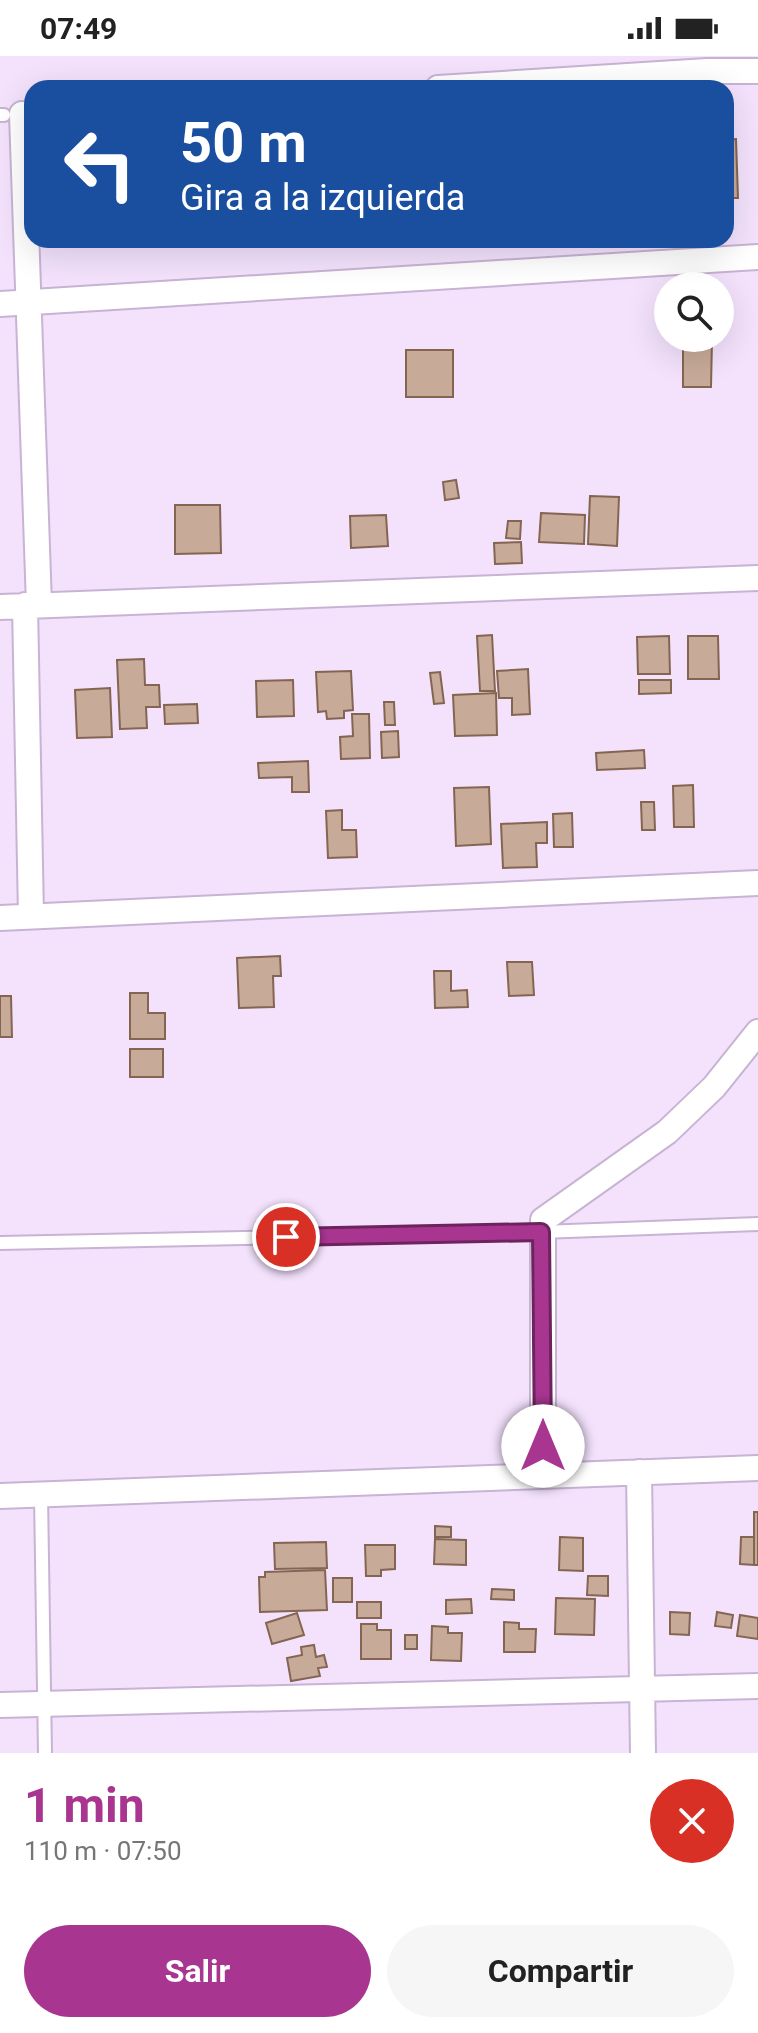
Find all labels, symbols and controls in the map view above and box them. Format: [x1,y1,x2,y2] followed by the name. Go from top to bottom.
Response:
[40,11,117,46] text: 07:49
[180,110,307,176] text: 50 m
[48,112,152,216] icon: left
[180,177,465,219] text: Gira a la izquierda
[654,272,734,352] map controls
[654,272,734,352] button: search
[252,1203,320,1271] pin
[264,1215,308,1259] icon: arrive
[501,1404,585,1488] position arrow
[24,1777,145,1834] text: 1 min
[650,1779,734,1863] button: close
[24,1836,182,1866] text: 110 m · 07:50
[24,1925,371,2017] button: Salir
[387,1925,734,2017] button: Compartir

